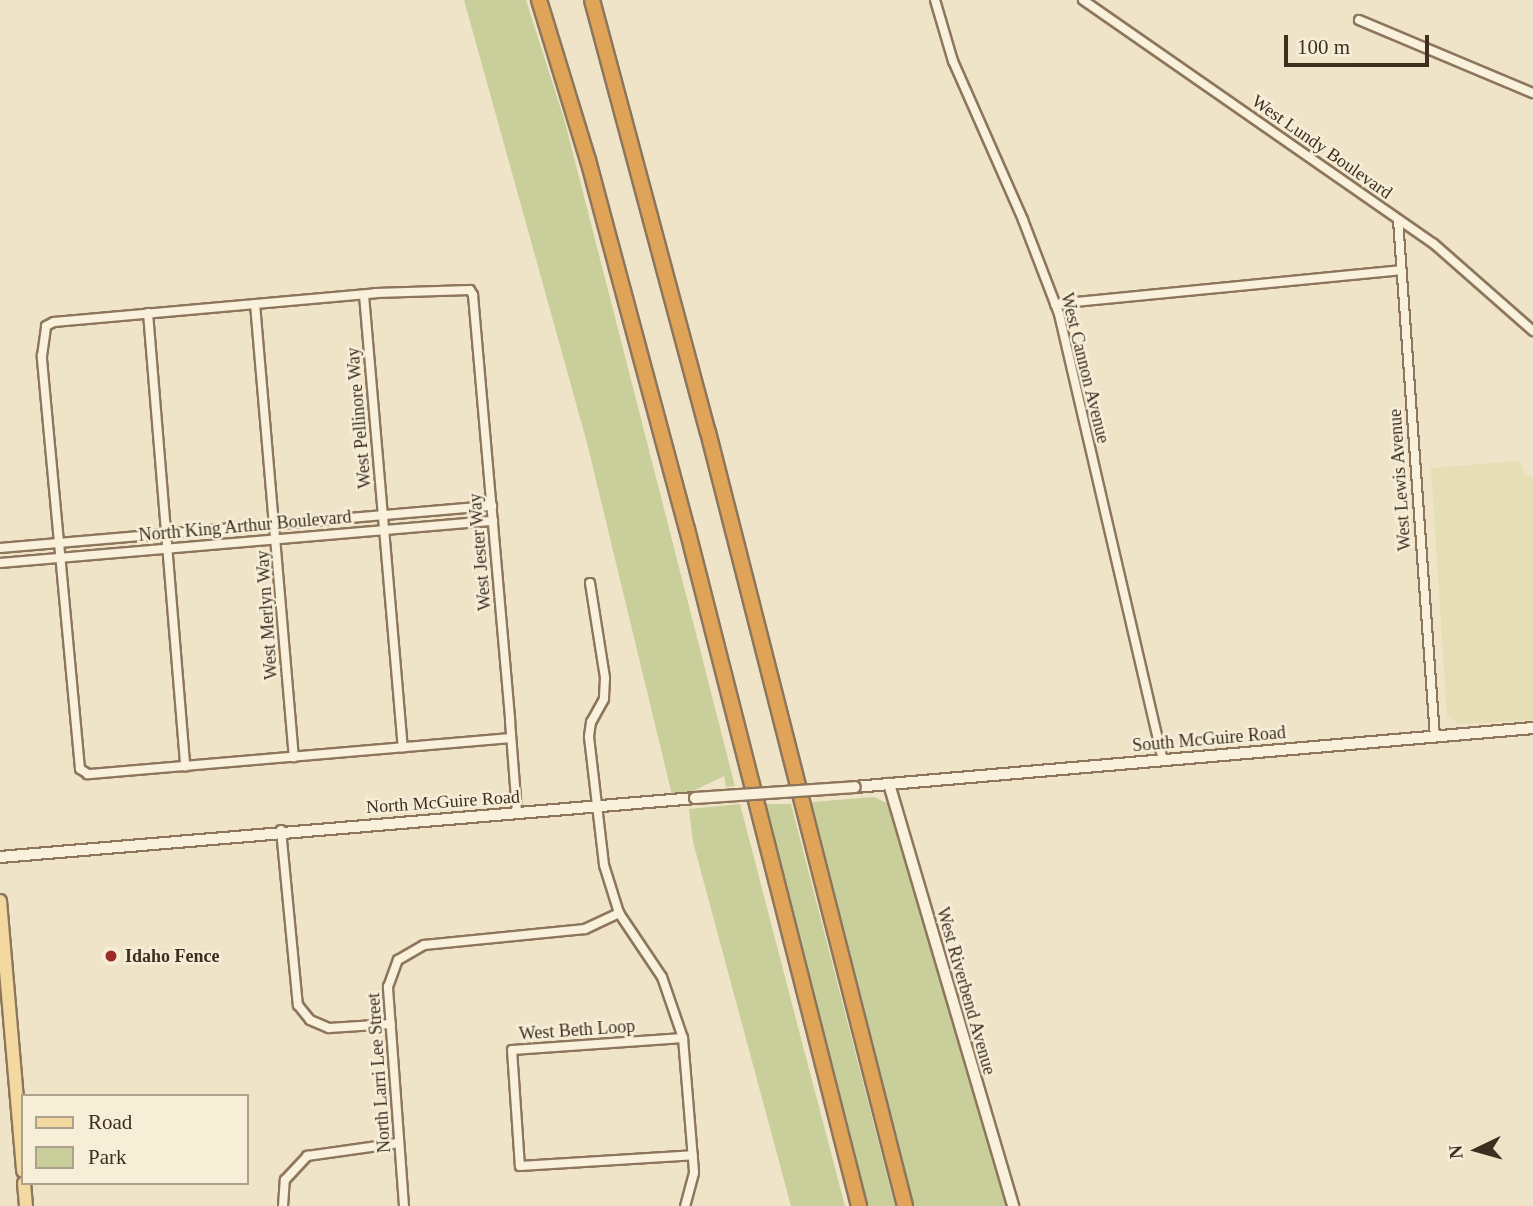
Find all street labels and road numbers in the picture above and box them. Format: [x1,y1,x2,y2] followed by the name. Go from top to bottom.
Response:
[1248,90,1396,204] street label: West Lundy Boulevard
[1056,290,1114,446] street label: West Cannon Avenue
[342,346,376,490] street label: West Pellinore Way
[1384,408,1416,552] street label: West Lewis Avenue
[464,492,496,612] street label: West Jester Way
[137,506,353,546] street label: North King Arthur Boulevard
[252,549,282,681] street label: West Merlyn Way
[1131,722,1287,756] street label: South McGuire Road
[365,786,521,818] street label: North McGuire Road
[932,904,1000,1078] street label: West Riverbend Avenue
[363,992,395,1154] street label: North Larri Lee Street
[518,1015,636,1045] street label: West Beth Loop

